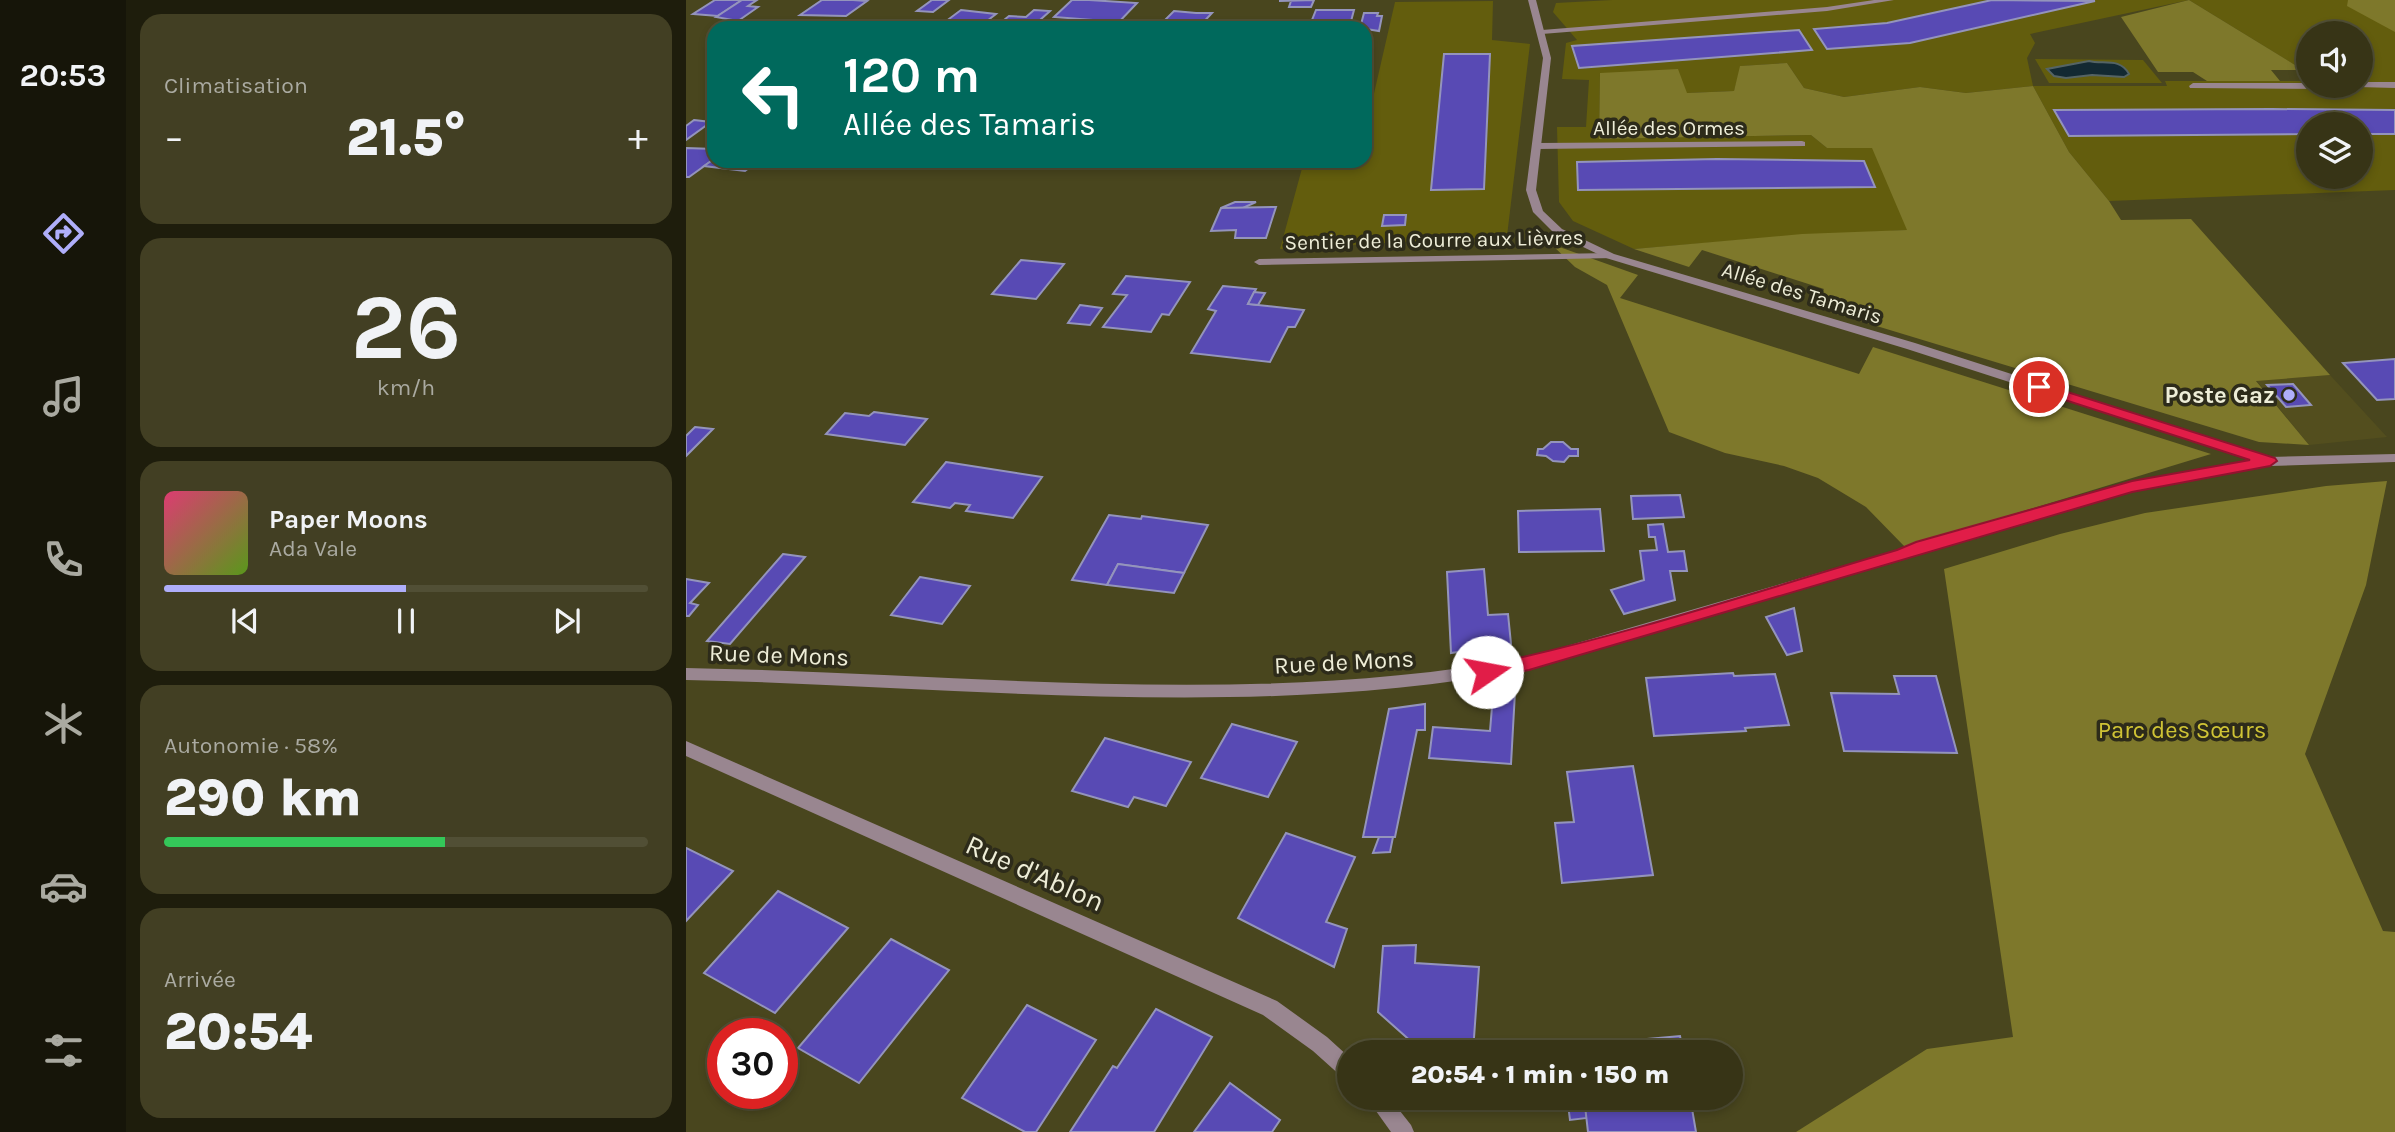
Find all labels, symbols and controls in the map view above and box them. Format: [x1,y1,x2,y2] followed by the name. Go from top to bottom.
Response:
[2296,21,2373,189] map controls
[2296,21,2373,98] button: sound
[843,47,980,104] text: 120 m
[728,49,819,140] icon: left
[20,57,106,94] text: 20:53
[164,72,308,99] text: Climatisation
[843,106,1096,143] text: Allée des Tamaris
[346,107,466,168] text: 21.5°
[2296,112,2373,189] button: layers
[164,115,184,160] text: −
[628,115,648,160] text: +
[1593,116,1745,140] street label: Allée des Ormes
[39,209,88,258] icon: directions
[1284,225,1584,255] street label: Sentier de la Courre aux Lièvres
[1719,257,1885,329] street label: Allée des Tamaris
[351,275,461,381] text: 26
[2009,357,2069,417] pin
[2020,368,2058,406] icon: arrive
[39,372,88,421] icon: music
[377,374,435,401] text: km/h
[2164,381,2275,409] place label: Poste Gaz
[2281,387,2297,403] marker: Poste Gaz
[269,504,428,535] text: Paper Moons
[39,535,88,584] icon: phone
[269,535,357,562] text: Ada Vale
[226,602,264,640] icon: previous
[387,602,425,640] icon: pause
[548,602,586,640] icon: next
[1450,635,1524,709] position arrow
[709,639,849,671] street label: Rue de Mons
[1273,644,1415,680] street label: Rue de Mons
[39,699,88,748] icon: climate
[2098,716,2266,744] park label: Parc des Sœurs
[164,732,338,759] text: Autonomie · 58%
[164,767,362,828] text: 290 km
[961,828,1109,918] street label: Rue d'Ablon
[39,862,88,911] icon: car
[164,966,236,993] text: Arrivée
[164,1001,312,1062] text: 20:54
[707,1018,798,1109] speed limit sign: 30
[39,1026,88,1075] icon: filters
[1411,1059,1669,1090] text: 20:54 · 1 min · 150 m

